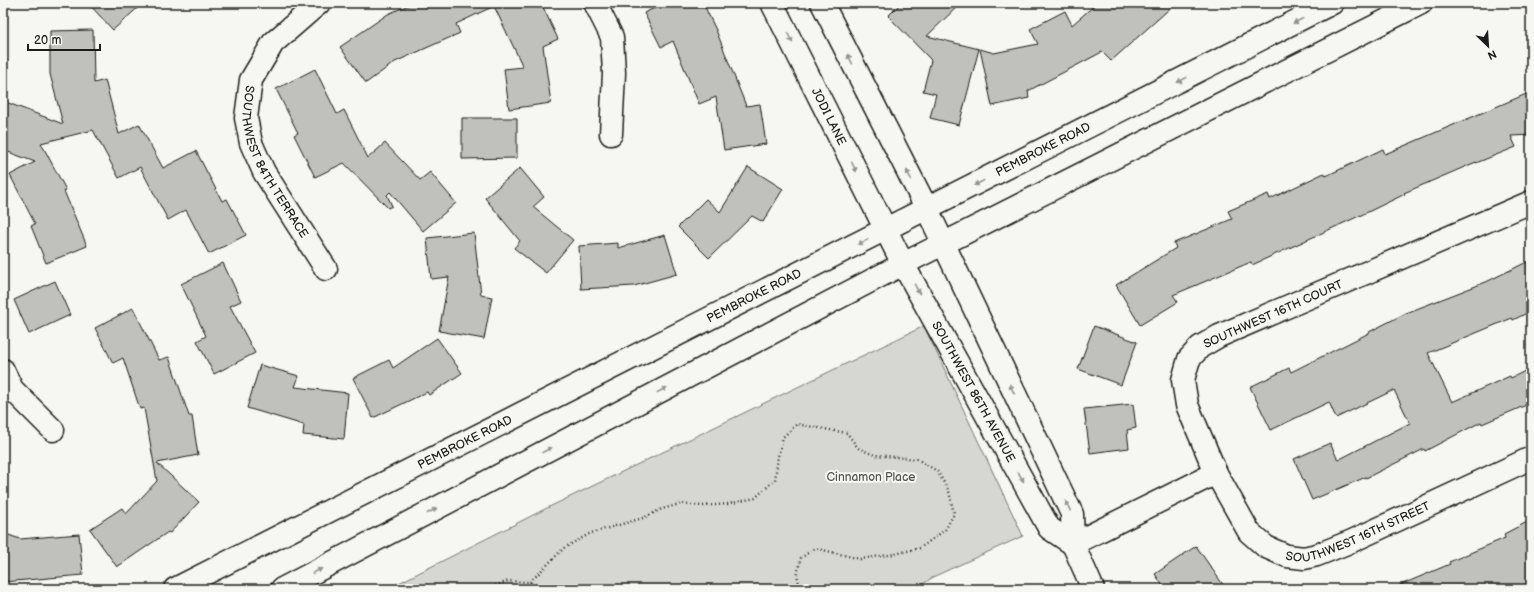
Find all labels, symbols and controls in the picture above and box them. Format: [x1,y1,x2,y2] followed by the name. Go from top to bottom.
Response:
[1292,18,1304,24] one-way arrow
[28,26,100,52] scale bar
[1468,26,1508,66] north arrow
[787,32,793,44] one-way arrow
[34,33,61,48] text: 20 m
[1486,47,1499,62] text: N
[846,53,853,65] one-way arrow
[1176,77,1188,83] one-way arrow
[238,85,311,241] street label: SOUTHWEST 84TH TERRACE
[808,85,849,148] street label: JODI LANE
[993,119,1093,180] street label: PEMBROKE ROAD
[851,161,857,172] one-way arrow
[906,169,912,180] one-way arrow
[973,180,984,186] one-way arrow
[857,239,868,245] one-way arrow
[704,266,804,326] street label: PEMBROKE ROAD
[1201,277,1346,352] street label: SOUTHWEST 16TH COURT
[914,283,921,295] one-way arrow
[928,319,1018,465] street label: SOUTHWEST 86TH AVENUE
[1009,383,1015,395] one-way arrow
[656,387,668,393] one-way arrow
[415,412,515,473] street label: PEMBROKE ROAD
[541,447,553,454] one-way arrow
[827,470,915,485] park label: Cinnamon Place
[1017,471,1024,483] one-way arrow
[1285,499,1433,566] street label: SOUTHWEST 16TH STREET
[1065,501,1071,512] one-way arrow
[426,507,438,514] one-way arrow
[311,568,323,574] one-way arrow

